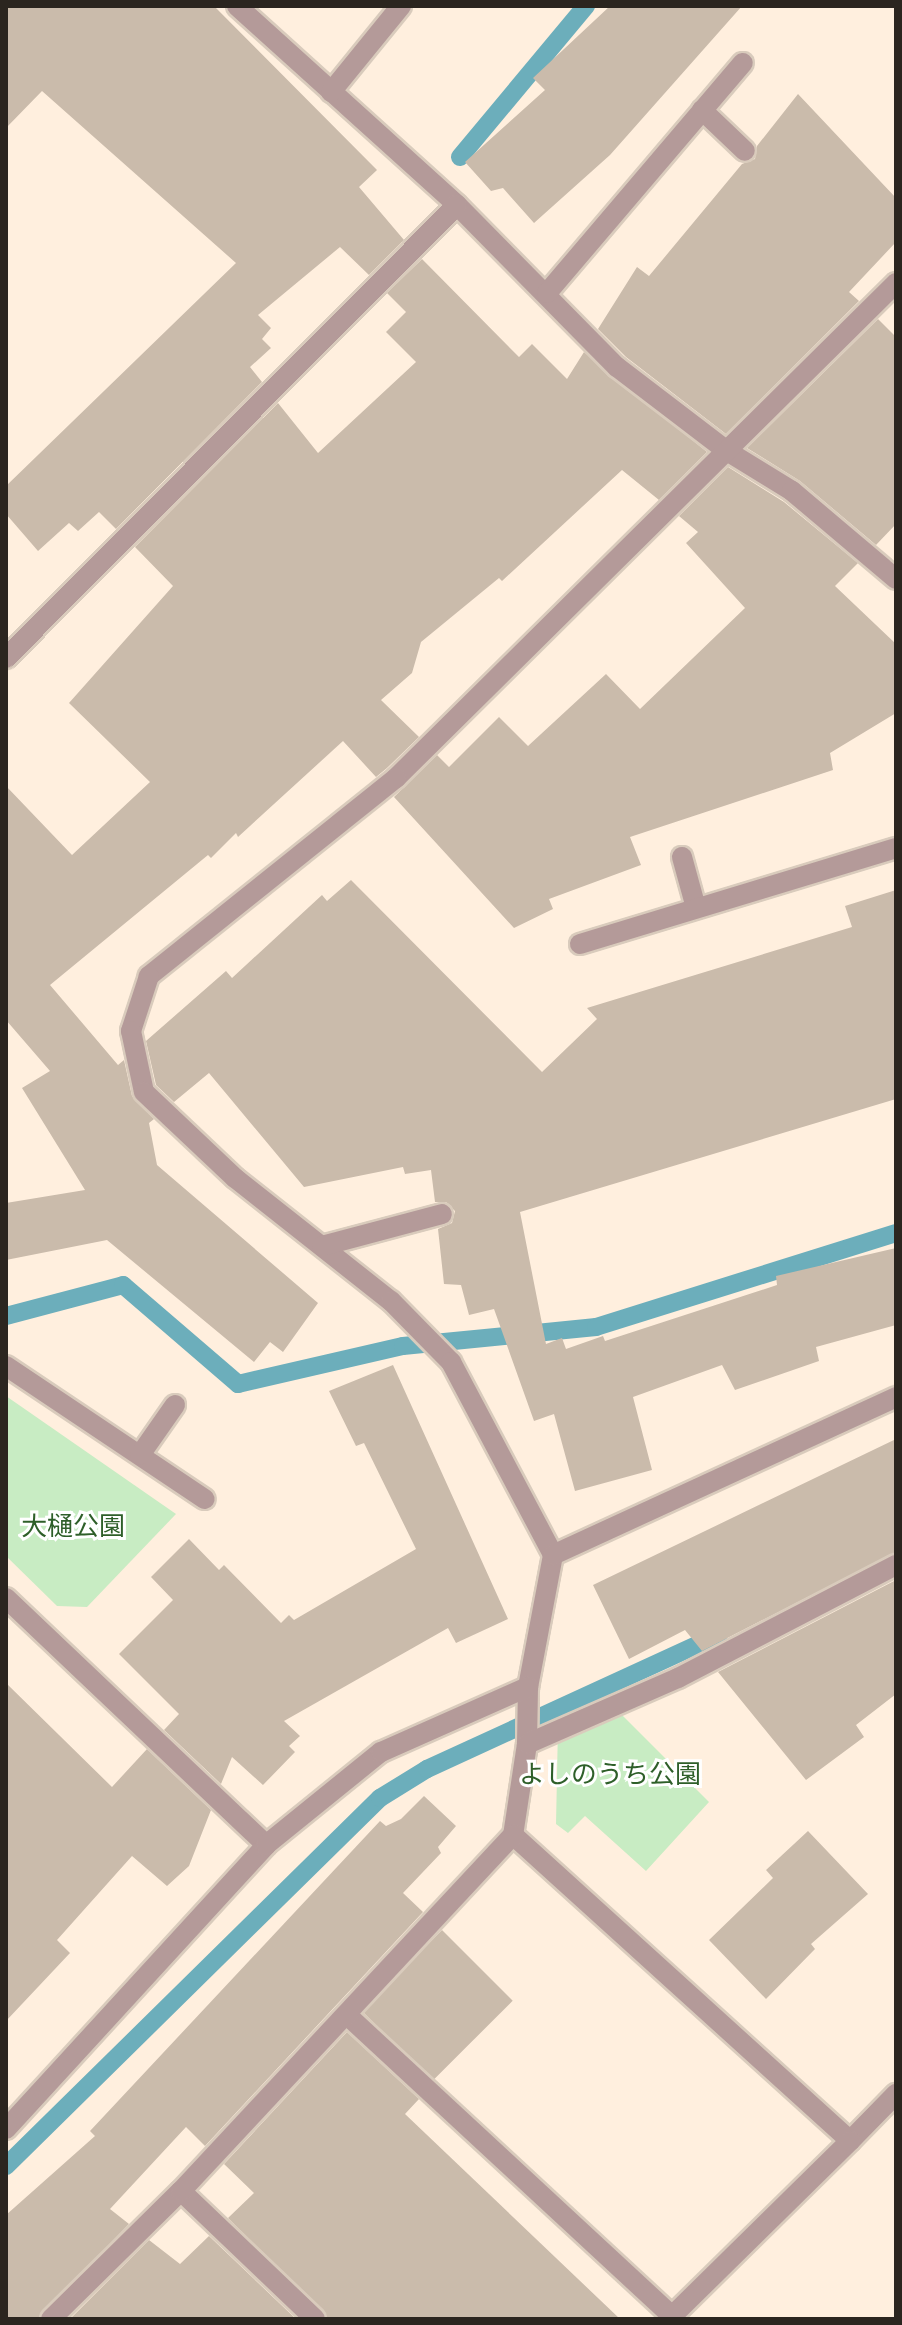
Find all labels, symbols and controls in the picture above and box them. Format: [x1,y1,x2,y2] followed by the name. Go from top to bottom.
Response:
[21,1510,125,1542] park label: 大樋公園
[519,1758,701,1790] park label: よしのうち公園

